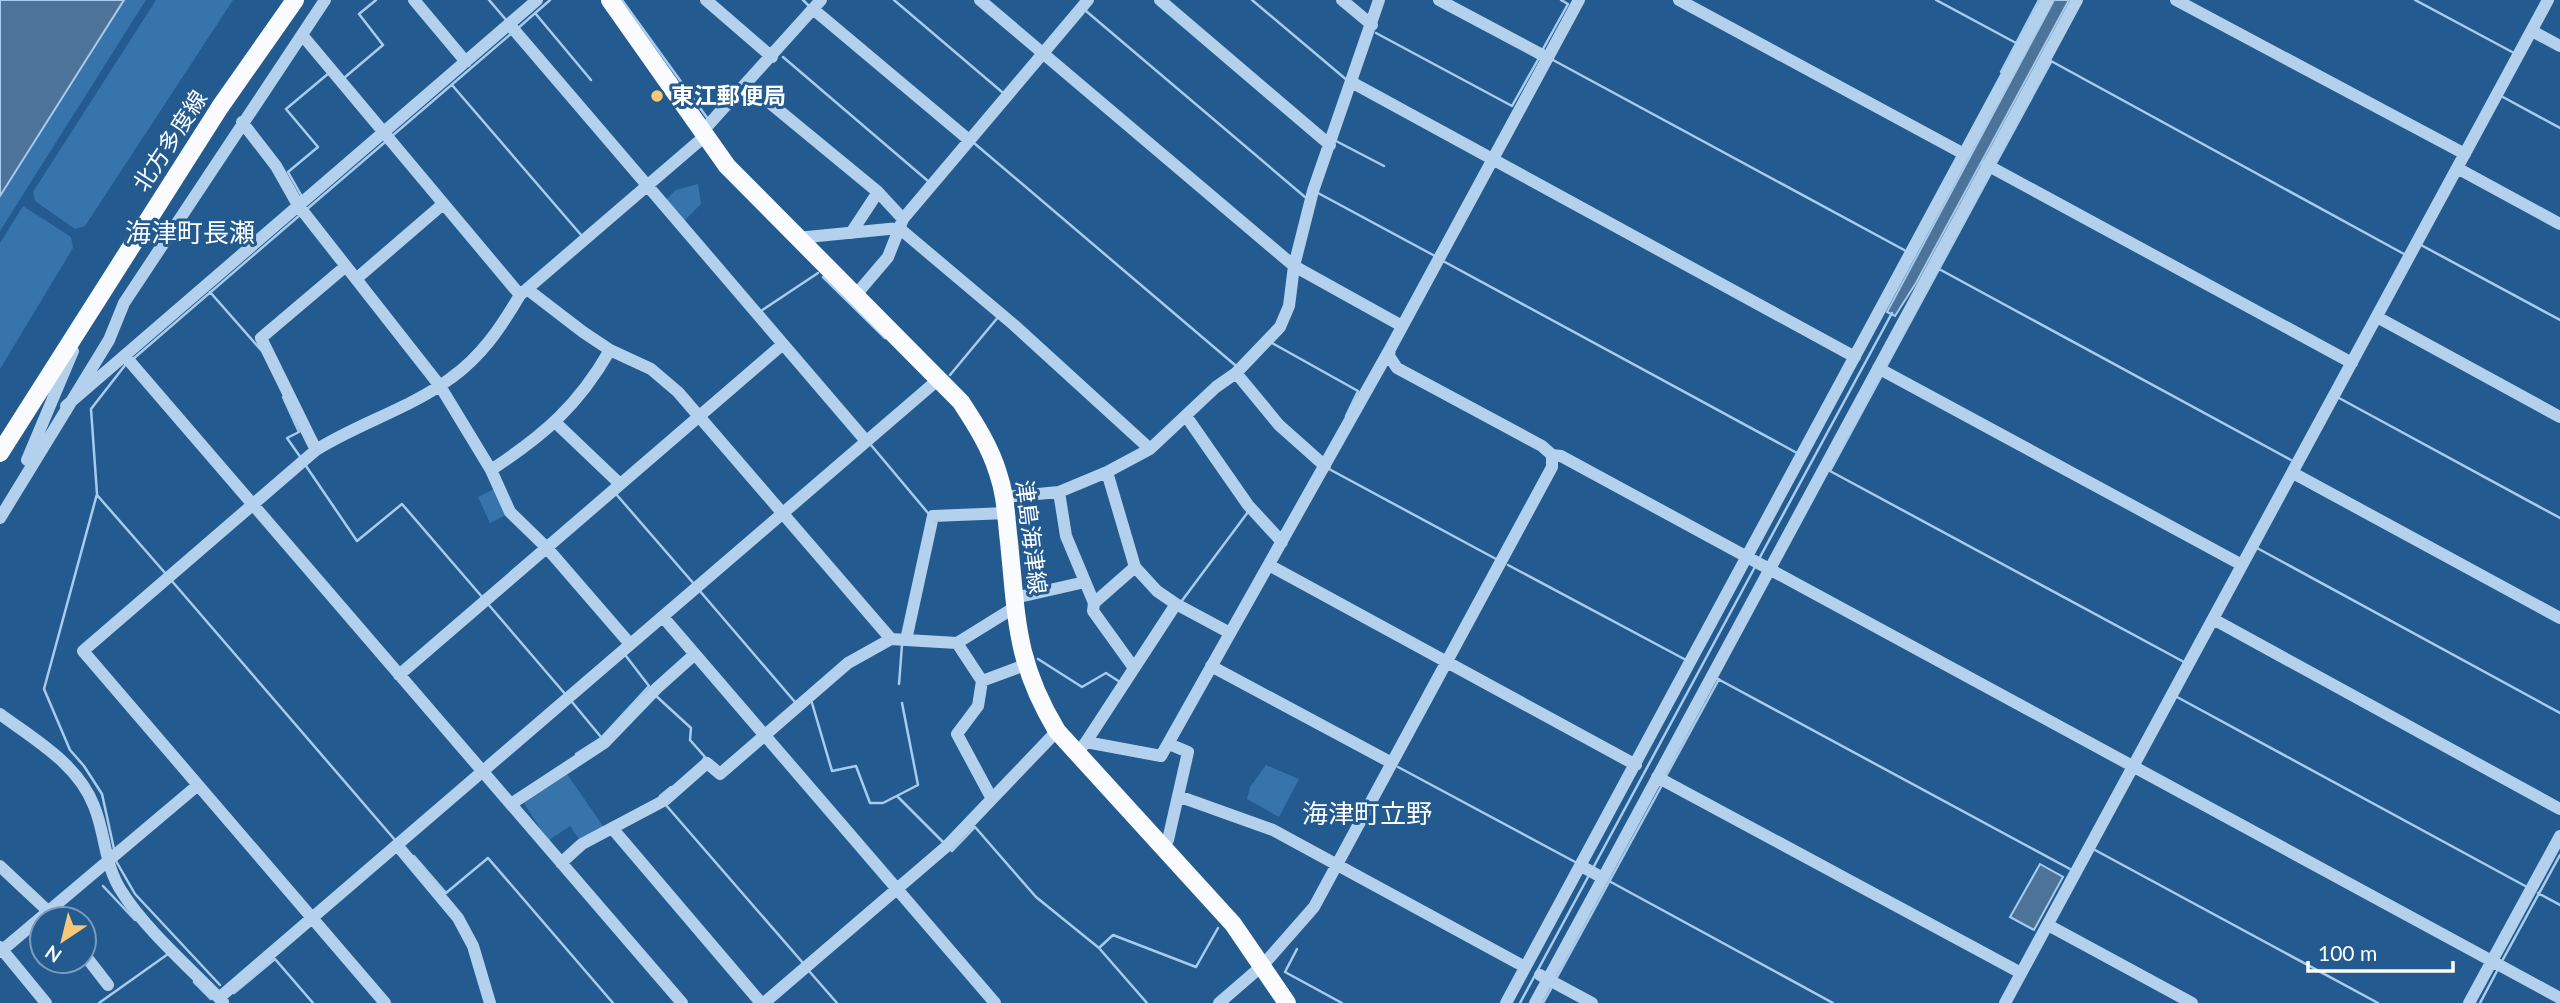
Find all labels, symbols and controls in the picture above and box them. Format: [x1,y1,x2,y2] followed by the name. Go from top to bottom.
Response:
[671,81,786,109] place label: 東江郵便局
[126,85,212,196] street label: 北方多度線
[649,88,665,104] marker: 東江郵便局
[125,216,255,248] district label: 海津町長瀬
[1011,478,1053,596] street label: 津島海津線
[1302,797,1432,829] district label: 海津町立野
[28,905,98,975] north arrow
[2308,930,2453,974] scale bar
[2318,940,2377,965] text: 100 m
[40,941,66,968] text: N

